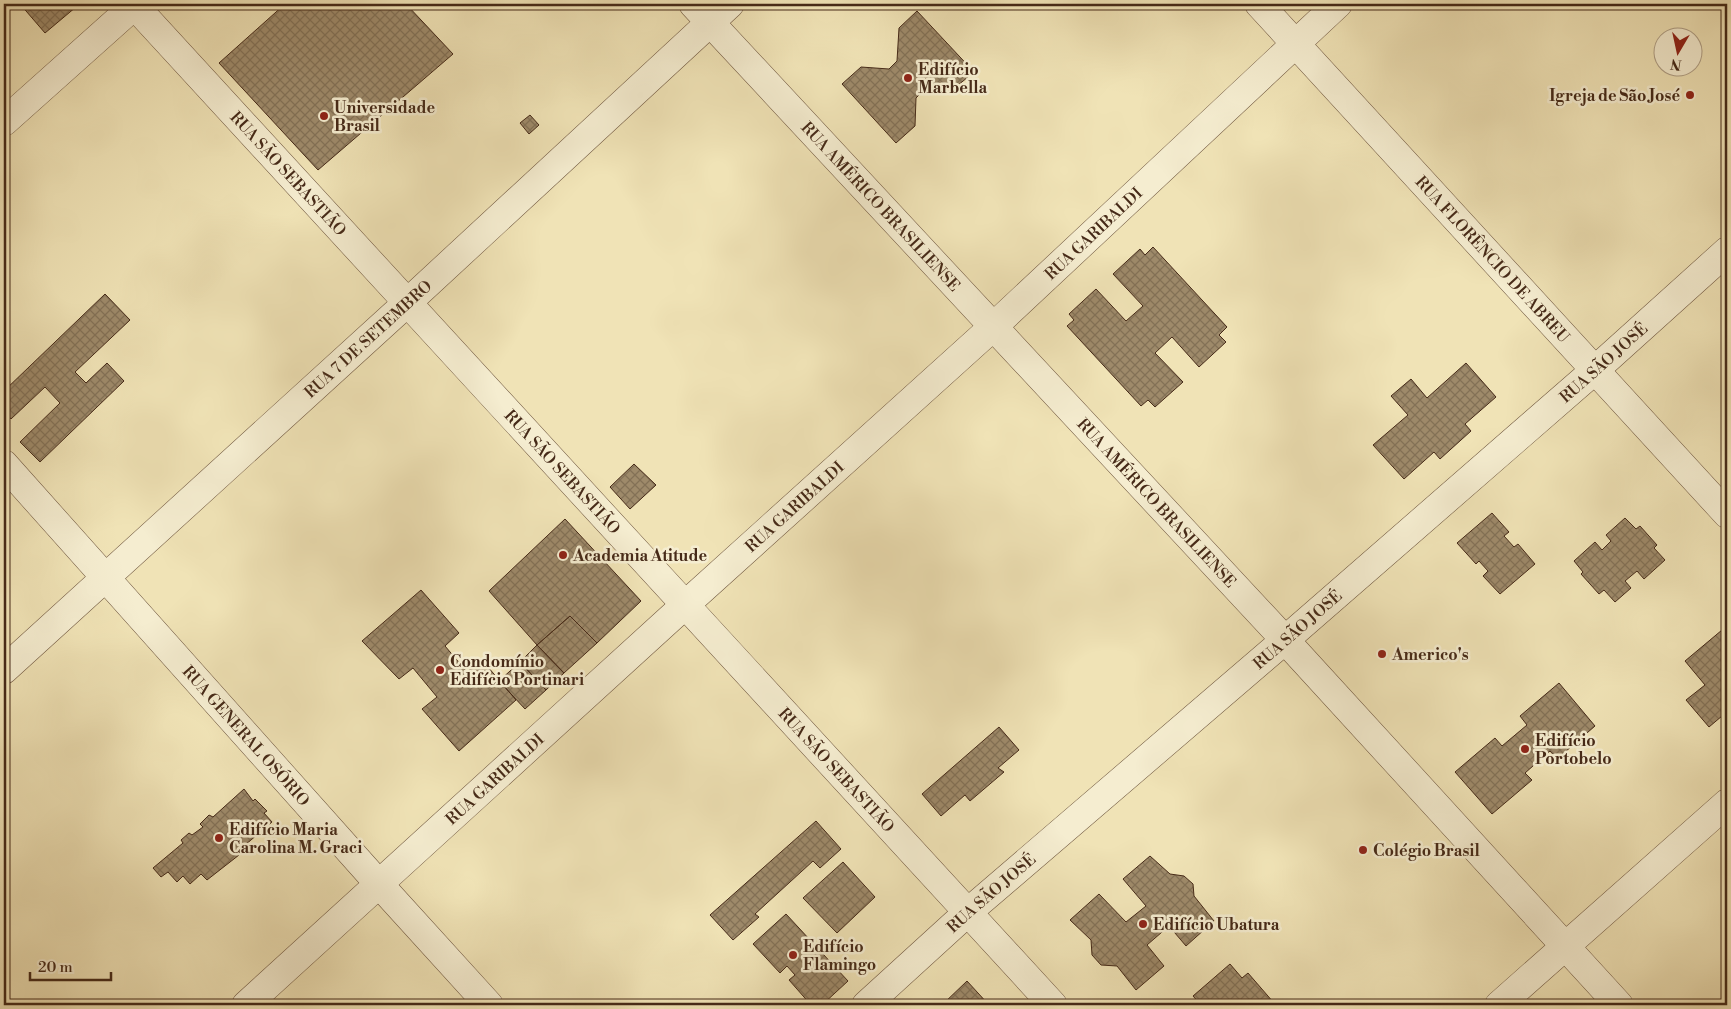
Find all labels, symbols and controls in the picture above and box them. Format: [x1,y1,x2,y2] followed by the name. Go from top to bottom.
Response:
[1654,28,1704,78] north arrow
[1669,54,1683,74] text: N
[918,60,987,98] place label: Edifício Marbella
[902,72,914,84] marker: Edifício Marbella
[1549,86,1680,106] place label: Igreja de São José
[1684,89,1696,101] marker: Igreja de São José
[334,98,435,136] place label: Universidade Brasil
[226,108,350,240] street label: RUA SÃO SEBASTIÃO
[318,110,330,122] marker: Universidade Brasil
[797,118,964,296] street label: RUA AMÉRICO BRASILIENSE
[1411,172,1574,347] street label: RUA FLORÊNCIO DE ABREU
[1041,183,1147,284] street label: RUA GARIBALDI
[300,276,436,403] street label: RUA 7 DE SETEMBRO
[1556,317,1652,407] street label: RUA SÃO JOSÉ
[500,406,624,539] street label: RUA SÃO SEBASTIÃO
[1072,414,1240,592] street label: RUA AMÉRICO BRASILIENSE
[741,457,848,557] street label: RUA GARIBALDI
[572,546,708,566] place label: Academia Atitude
[557,549,569,561] marker: Academia Atitude
[1249,584,1346,674] street label: RUA SÃO JOSÉ
[1391,645,1469,665] place label: Americo's
[1376,648,1388,660] marker: Americo's
[450,652,584,690] place label: Condomínio Edifício Portinari
[178,662,314,811] street label: RUA GENERAL OSÓRIO
[434,664,446,676] marker: Condomínio Edifício Portinari
[774,704,898,837] street label: RUA SÃO SEBASTIÃO
[442,729,548,829] street label: RUA GARIBALDI
[1535,731,1612,769] place label: Edifício Portobelo
[1519,743,1531,755] marker: Edifício Portobelo
[229,820,362,858] place label: Edifício Maria Carolina M. Graci
[213,832,225,844] marker: Edifício Maria Carolina M. Graci
[1373,841,1480,861] place label: Colégio Brasil
[1357,844,1369,856] marker: Colégio Brasil
[943,848,1040,937] street label: RUA SÃO JOSÉ
[1153,915,1280,935] place label: Edifício Ubatura
[1137,918,1149,930] marker: Edifício Ubatura
[803,937,876,975] place label: Edifício Flamingo
[30,949,111,981] scale bar
[787,949,799,961] marker: Edifício Flamingo
[38,958,73,977] text: 20 m

